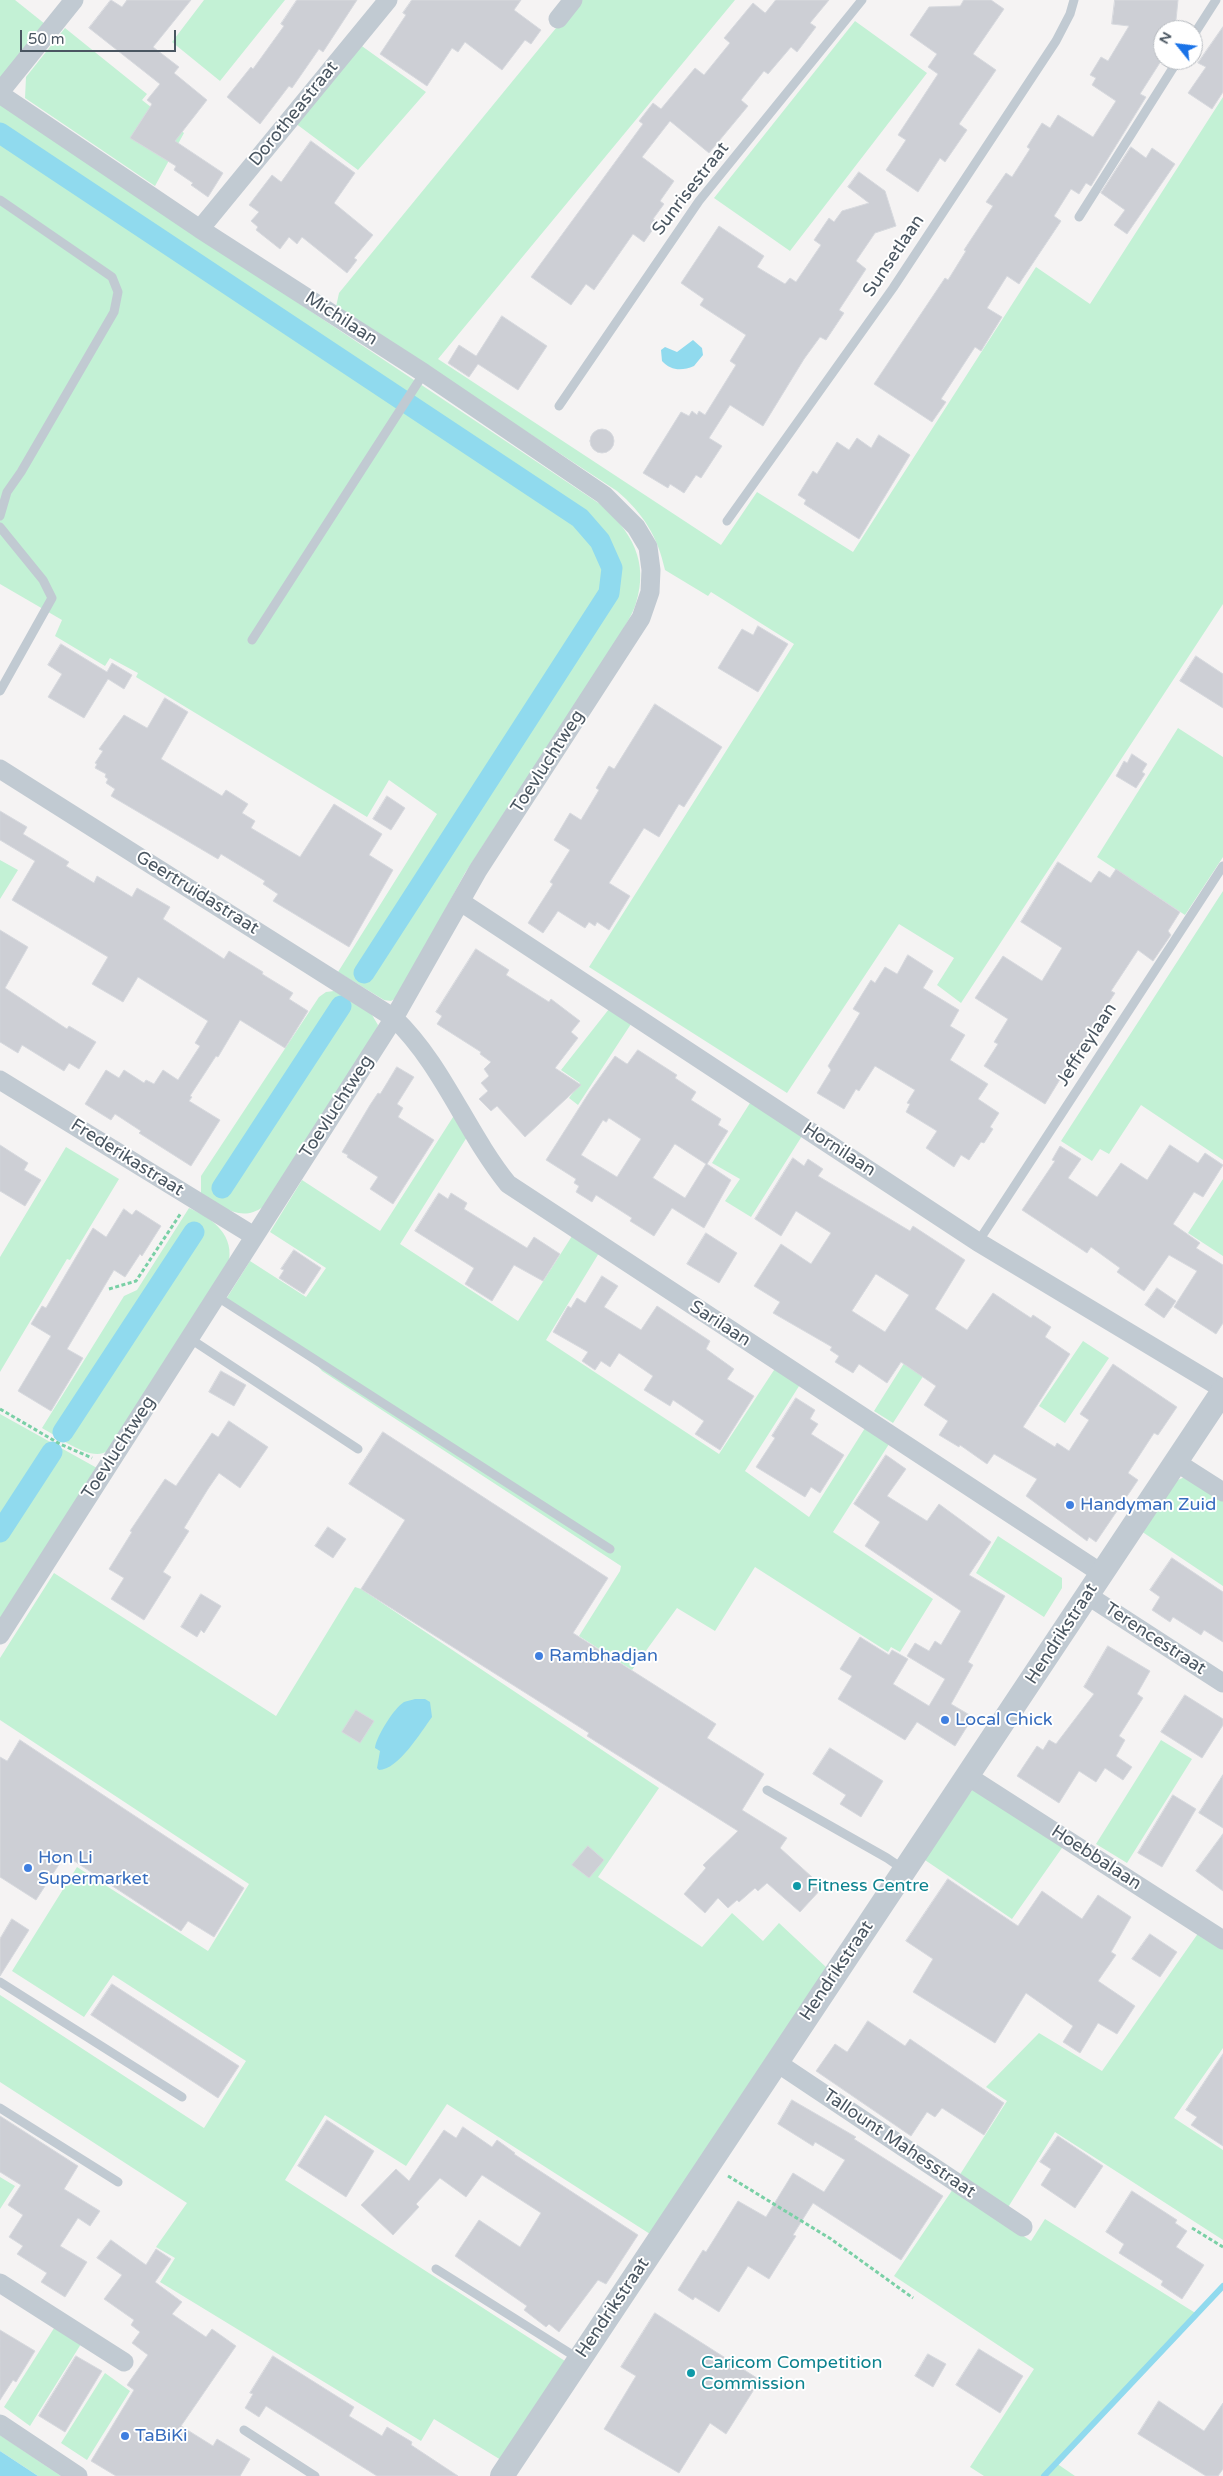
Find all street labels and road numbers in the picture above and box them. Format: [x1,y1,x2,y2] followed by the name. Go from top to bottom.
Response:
[245,57,343,171] street label: Dorotheastraat
[648,138,734,240] street label: Sunrisestraat
[859,211,929,301] street label: Sunsetlaan
[301,288,381,350] street label: Michilaan
[507,706,589,818] street label: Toevluchtweg
[132,847,262,939] street label: Geertruidastraat
[1052,999,1122,1091] street label: Jeffreylaan
[296,1051,378,1163] street label: Toevluchtweg
[67,1115,187,1201] street label: Frederikastraat
[799,1119,879,1181] street label: Hornilaan
[685,1296,755,1352] street label: Sarilaan
[78,1392,160,1504] street label: Toevluchtweg
[1021,1579,1103,1689] street label: Hendrikstraat
[1100,1598,1210,1680] street label: Terencestraat
[1047,1821,1145,1895] street label: Hoebbalaan
[796,1917,878,2025] street label: Hendrikstraat
[819,2085,979,2203] street label: Tallount Mahesstraat
[572,2254,654,2362] street label: Hendrikstraat

